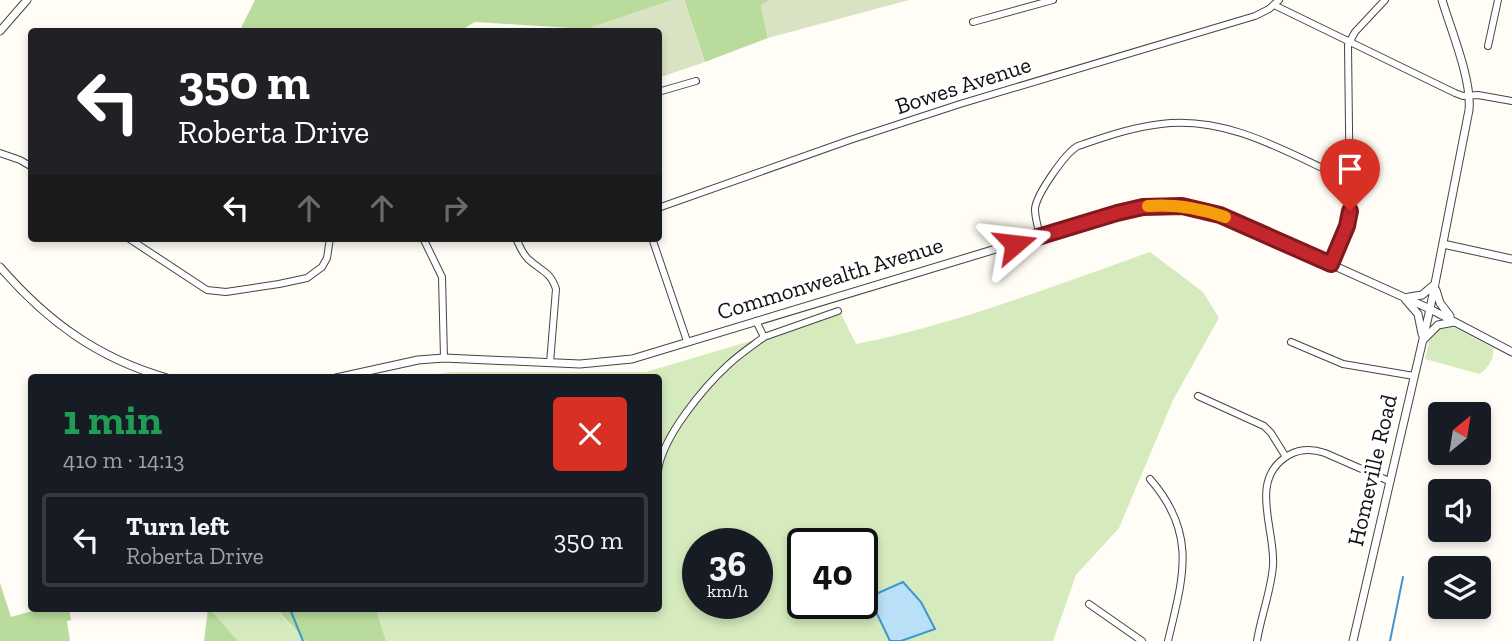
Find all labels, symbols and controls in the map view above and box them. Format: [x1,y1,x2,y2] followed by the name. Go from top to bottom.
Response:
[892,50,1034,120] street label: Bowes Avenue
[178,53,310,112] text: 350 m
[63,56,154,147] icon: left
[178,113,369,151] text: Roberta Drive
[1320,139,1380,211] pin
[1331,150,1369,188] icon: arrive
[217,189,255,227] icon: left
[290,189,328,227] icon: ahead
[363,189,401,227] icon: ahead
[436,189,474,227] icon: right
[978,207,1052,281] position arrow
[714,230,946,326] street label: Commonwealth Avenue
[1341,391,1403,549] street label: Homeville Road
[63,394,162,445] text: 1 min
[553,397,627,471] button: close
[1428,402,1491,466] north arrow
[1428,402,1491,619] map controls
[63,446,185,474] text: 410 m · 14:13
[1428,479,1491,542] button: sound
[126,510,229,542] text: Turn left
[67,521,105,559] icon: left
[554,524,623,556] text: 350 m
[787,528,878,619] speed limit sign: 40
[126,542,263,570] text: Roberta Drive
[709,543,746,585] text: 36
[1428,556,1491,619] button: layers
[707,580,748,602] text: km/h

